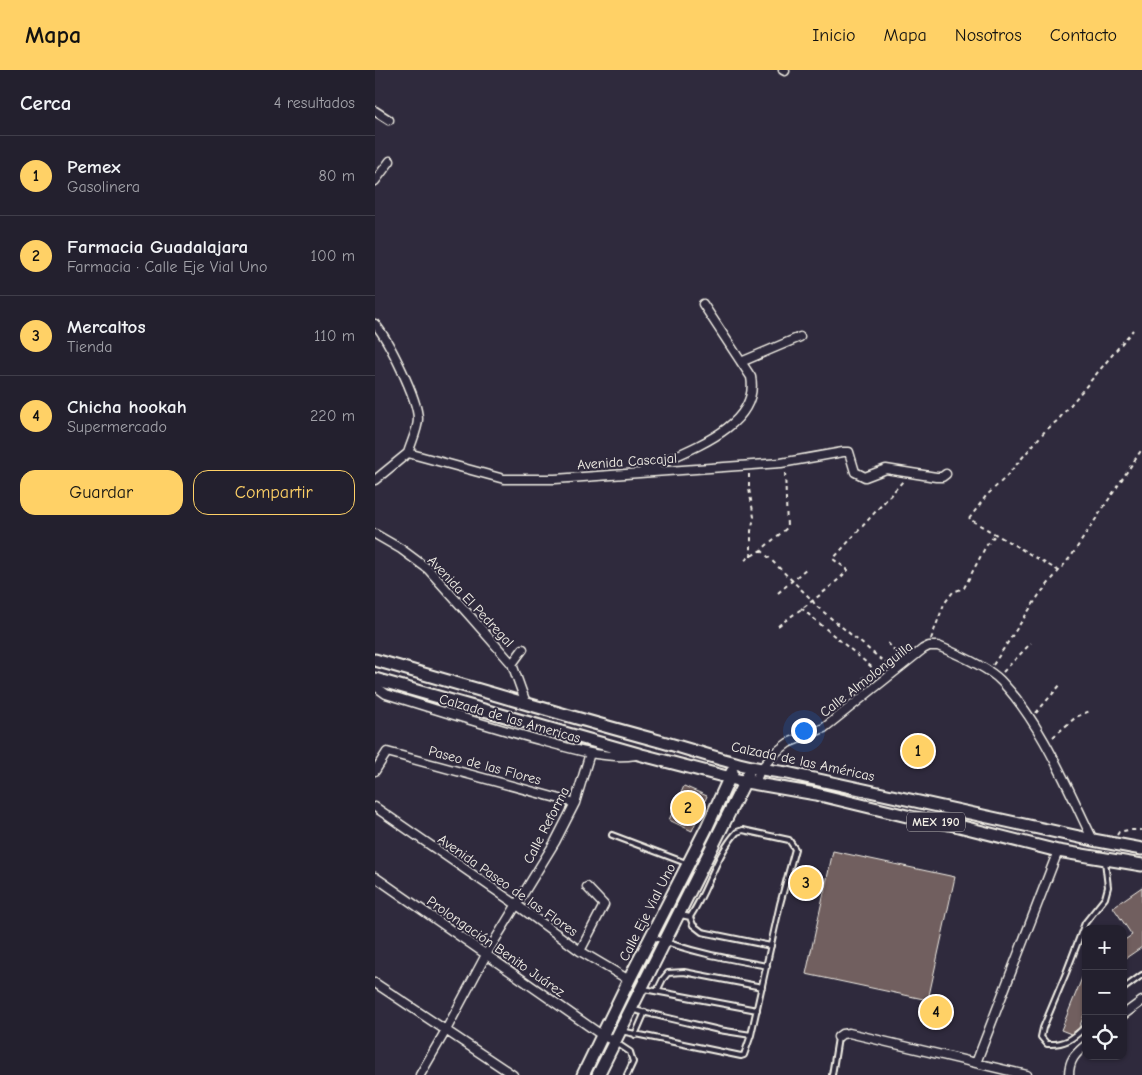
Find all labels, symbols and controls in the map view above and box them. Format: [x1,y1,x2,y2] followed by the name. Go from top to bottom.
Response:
[25,21,81,49] text: Mapa
[812,25,856,46] text: Inicio
[884,25,927,46] text: Mapa
[955,25,1022,46] text: Nosotros
[1050,25,1117,46] text: Contacto
[20,91,71,115] text: Cerca
[274,94,355,112] text: 4 resultados
[67,156,121,178] text: Pemex
[33,167,39,185] text: 1
[318,167,355,185] text: 80 m
[67,178,140,196] text: Gasolinera
[67,236,248,258] text: Farmacia Guadalajara
[32,247,40,265] text: 2
[311,247,355,265] text: 100 m
[67,258,267,276] text: Farmacia · Calle Eje Vial Uno
[67,316,145,338] text: Mercaltos
[32,327,40,345] text: 3
[314,327,355,345] text: 110 m
[67,338,113,356] text: Tienda
[67,396,187,418] text: Chicha hookah
[32,407,40,425] text: 4
[310,407,355,425] text: 220 m
[67,418,167,436] text: Supermercado
[576,450,678,473] street label: Avenida Cascajal
[20,470,183,515] button: Guardar
[193,470,355,515] button: Compartir
[424,552,517,651] street label: Avenida El Pedregal
[816,638,916,721] street label: Calle Almolonguilla
[437,690,583,747] street label: Calzada de las Americas
[791,718,817,744] your location
[902,732,934,770] pin: 1
[730,738,876,785] street label: Calzada de las Américas
[427,742,543,789] street label: Paseo de las Flores
[520,784,573,867] street label: Calle Reforma
[672,789,704,827] pin: 2
[907,812,965,832] road number: MEX 190
[434,831,581,940] street label: Avenida Paseo de las Flores
[615,860,679,964] street label: Calle Eje Vial Uno
[790,864,822,902] pin: 3
[423,892,568,1001] street label: Prolongación Benito Juárez
[1082,925,1127,1060] map controls
[1082,925,1127,970] button: +
[1082,970,1127,1015] button: −
[920,993,952,1031] pin: 4
[1082,1015,1127,1060] button: locate

